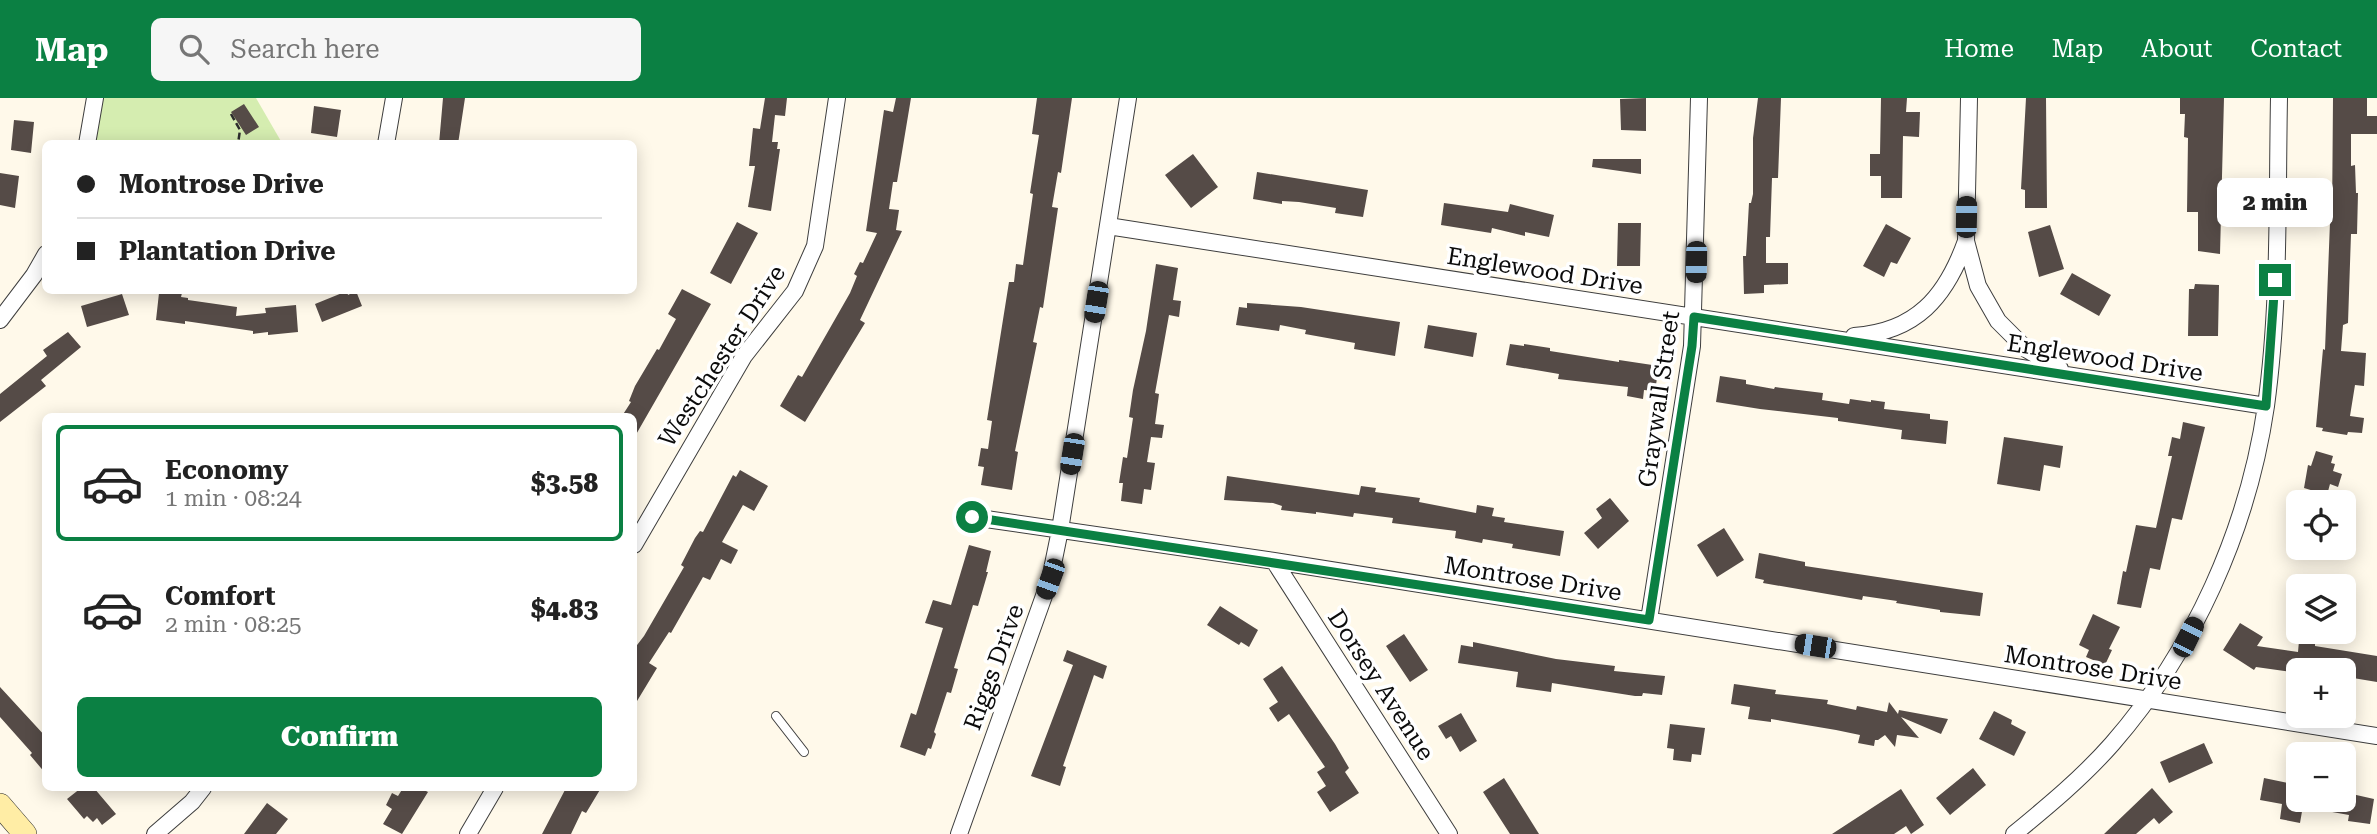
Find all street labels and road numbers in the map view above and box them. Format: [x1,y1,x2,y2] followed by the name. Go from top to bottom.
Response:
[1445,242,1645,300] street label: Englewood Drive
[653,260,791,452] street label: Westchester Drive
[1633,309,1685,489] street label: Graywall Street
[2005,329,2205,387] street label: Englewood Drive
[1442,551,1624,607] street label: Montrose Drive
[958,600,1030,734] street label: Riggs Drive
[1322,604,1440,766] street label: Dorsey Avenue
[2002,640,2184,696] street label: Montrose Drive

